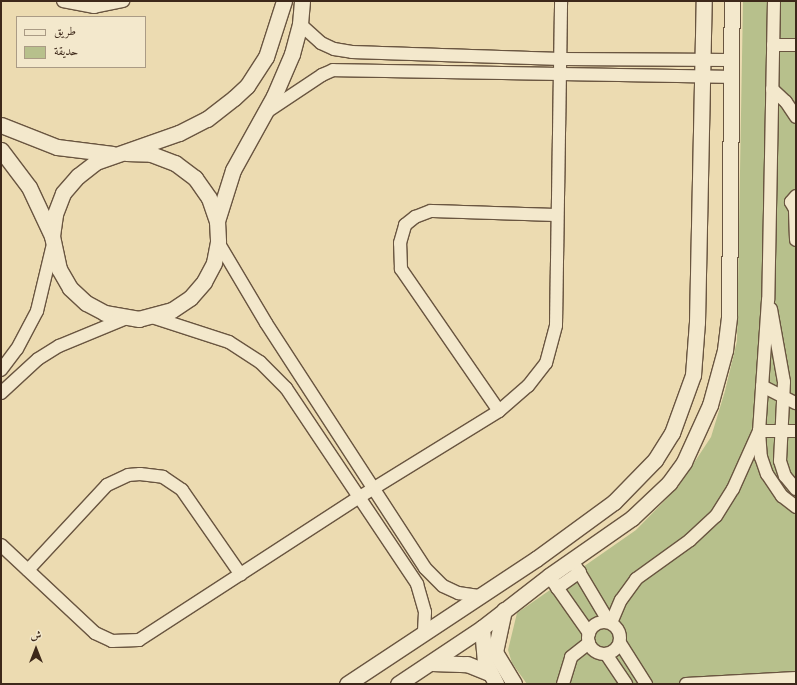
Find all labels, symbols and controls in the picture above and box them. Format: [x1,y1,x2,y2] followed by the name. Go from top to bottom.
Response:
[16,16,146,68] legend
[54,26,76,38] text: طريق
[54,46,78,58] text: حديقة
[16,629,56,669] north arrow
[31,631,41,642] text: ش

